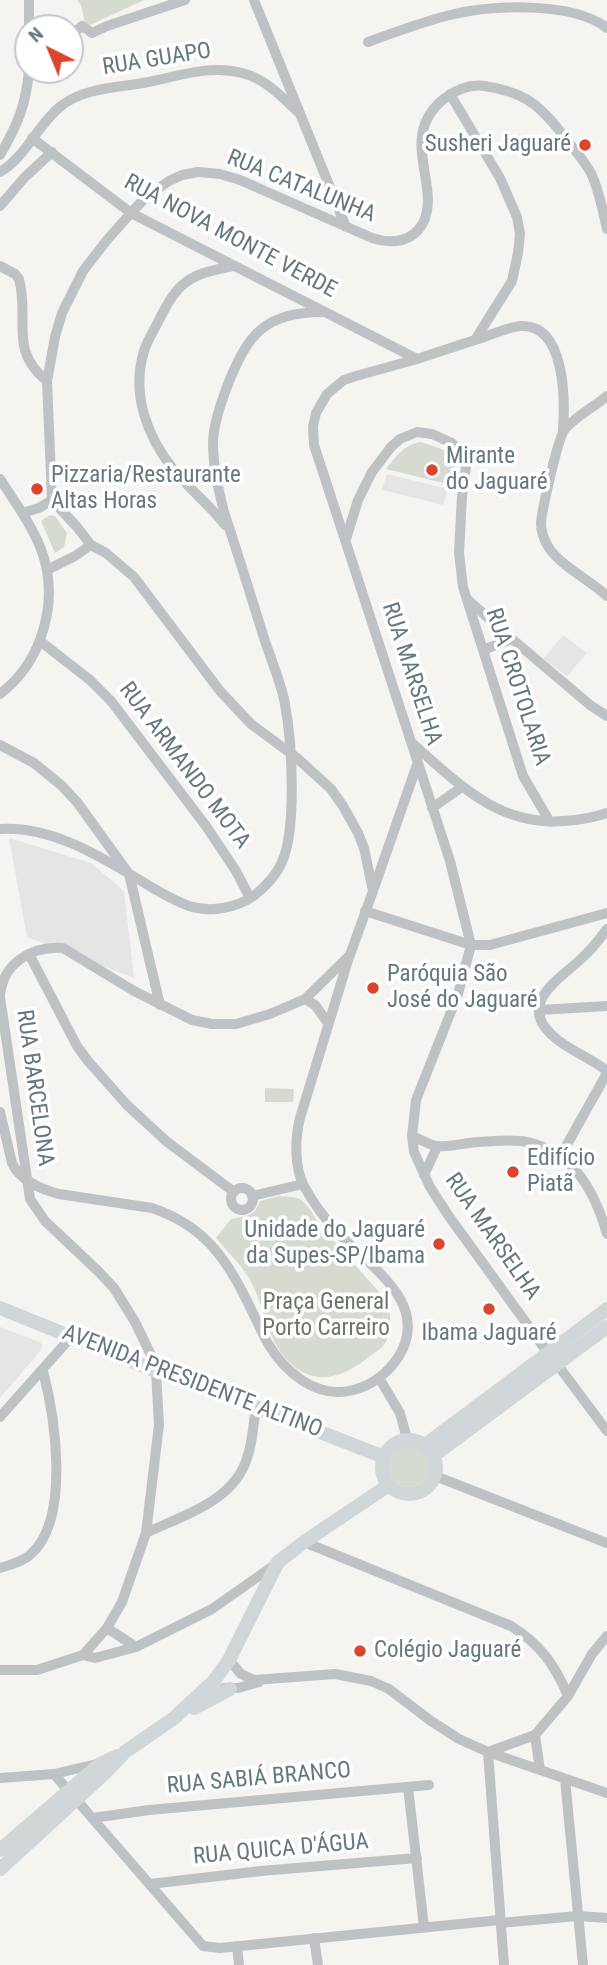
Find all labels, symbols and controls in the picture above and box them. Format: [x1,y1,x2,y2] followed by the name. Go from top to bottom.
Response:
[14,14,84,84] north arrow
[24,22,48,47] text: N
[101,38,213,82] street label: RUA GUAPO
[425,131,571,159] place label: Susheri Jaguaré
[577,137,593,153] marker: Susheri Jaguaré
[223,145,379,229] street label: RUA CATALUNHA
[119,169,341,305] street label: RUA NOVA MONTE VERDE
[446,443,547,497] place label: Mirante do Jaguaré
[51,462,241,516] place label: Pizzaria/Restaurante Altas Horas
[424,462,440,478] marker: Mirante do Jaguaré
[29,481,45,497] marker: Pizzaria/Restaurante Altas Horas
[375,599,447,749] street label: RUA MARSELHA
[479,605,555,769] street label: RUA CROTOLARIA
[112,677,256,855] street label: RUA ARMANDO MOTA
[387,961,538,1015] place label: Paróquia São José do Jaguaré
[365,980,381,996] marker: Paróquia São José do Jaguaré
[9,1008,59,1168] street label: RUA BARCELONA
[527,1145,595,1199] place label: Edifício Piatã
[505,1164,521,1180] marker: Edifício Piatã
[438,1168,546,1306] street label: RUA MARSELHA
[244,1217,425,1271] place label: Unidade do Jaguaré da Supes-SP/Ibama
[431,1236,447,1252] marker: Unidade do Jaguaré da Supes-SP/Ibama
[262,1289,390,1343] park label: Praça General Porto Carreiro
[481,1301,497,1317] marker: Ibama Jaguaré
[58,1320,326,1444] street label: AVENIDA PRESIDENTE ALTINO
[422,1320,556,1348] place label: Ibama Jaguaré
[374,1637,521,1665] place label: Colégio Jaguaré
[352,1643,368,1659] marker: Colégio Jaguaré
[166,1757,352,1801] street label: RUA SABIÁ BRANCO
[192,1829,370,1871] street label: RUA QUICA D'ÁGUA

